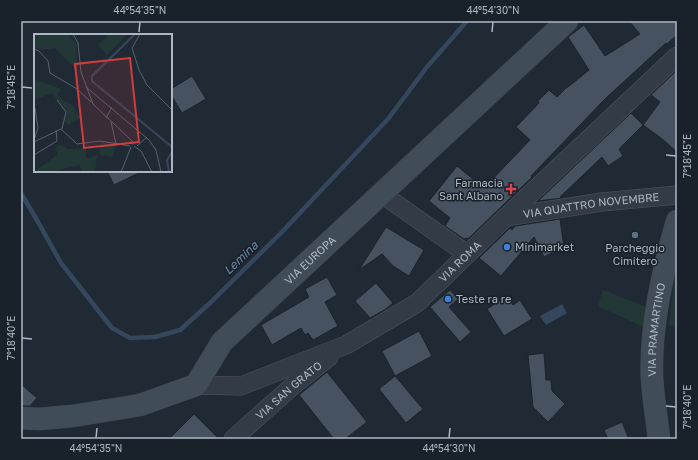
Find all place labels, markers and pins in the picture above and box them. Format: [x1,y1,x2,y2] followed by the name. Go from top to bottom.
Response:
[439,176,503,202] place label: Farmacia Sant Albano
[506,184,516,194] marker: Farmacia Sant Albano
[630,230,640,240] marker: Parcheggio Cimitero
[515,240,574,253] place label: Minimarket
[605,241,665,267] place label: Parcheggio Cimitero
[502,242,512,252] marker: Minimarket
[456,292,511,305] place label: Teste ra re
[443,294,453,304] marker: Teste ra re

